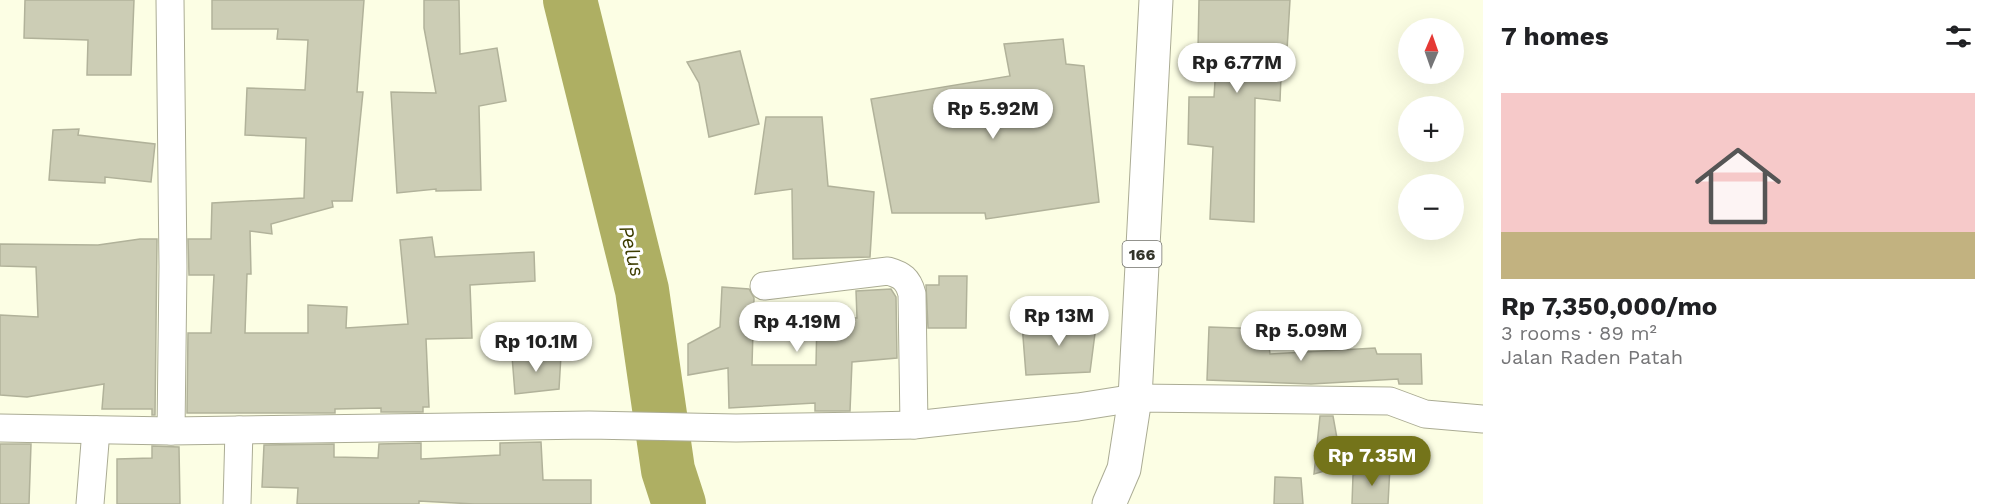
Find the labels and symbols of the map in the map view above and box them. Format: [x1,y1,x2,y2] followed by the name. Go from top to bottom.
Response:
[1398,18,1464,84] north arrow
[1175,43,1299,94] pin: Rp 6.77M
[931,89,1055,140] pin: Rp 5.92M
[614,223,650,279] water label: Pelus
[1122,241,1162,267] road number: 166
[1010,296,1108,347] pin: Rp 13M
[735,302,859,353] pin: Rp 4.19M
[1239,311,1363,362] pin: Rp 5.09M
[474,322,598,373] pin: Rp 10.1M
[1310,436,1434,487] pin: Rp 7.35M

